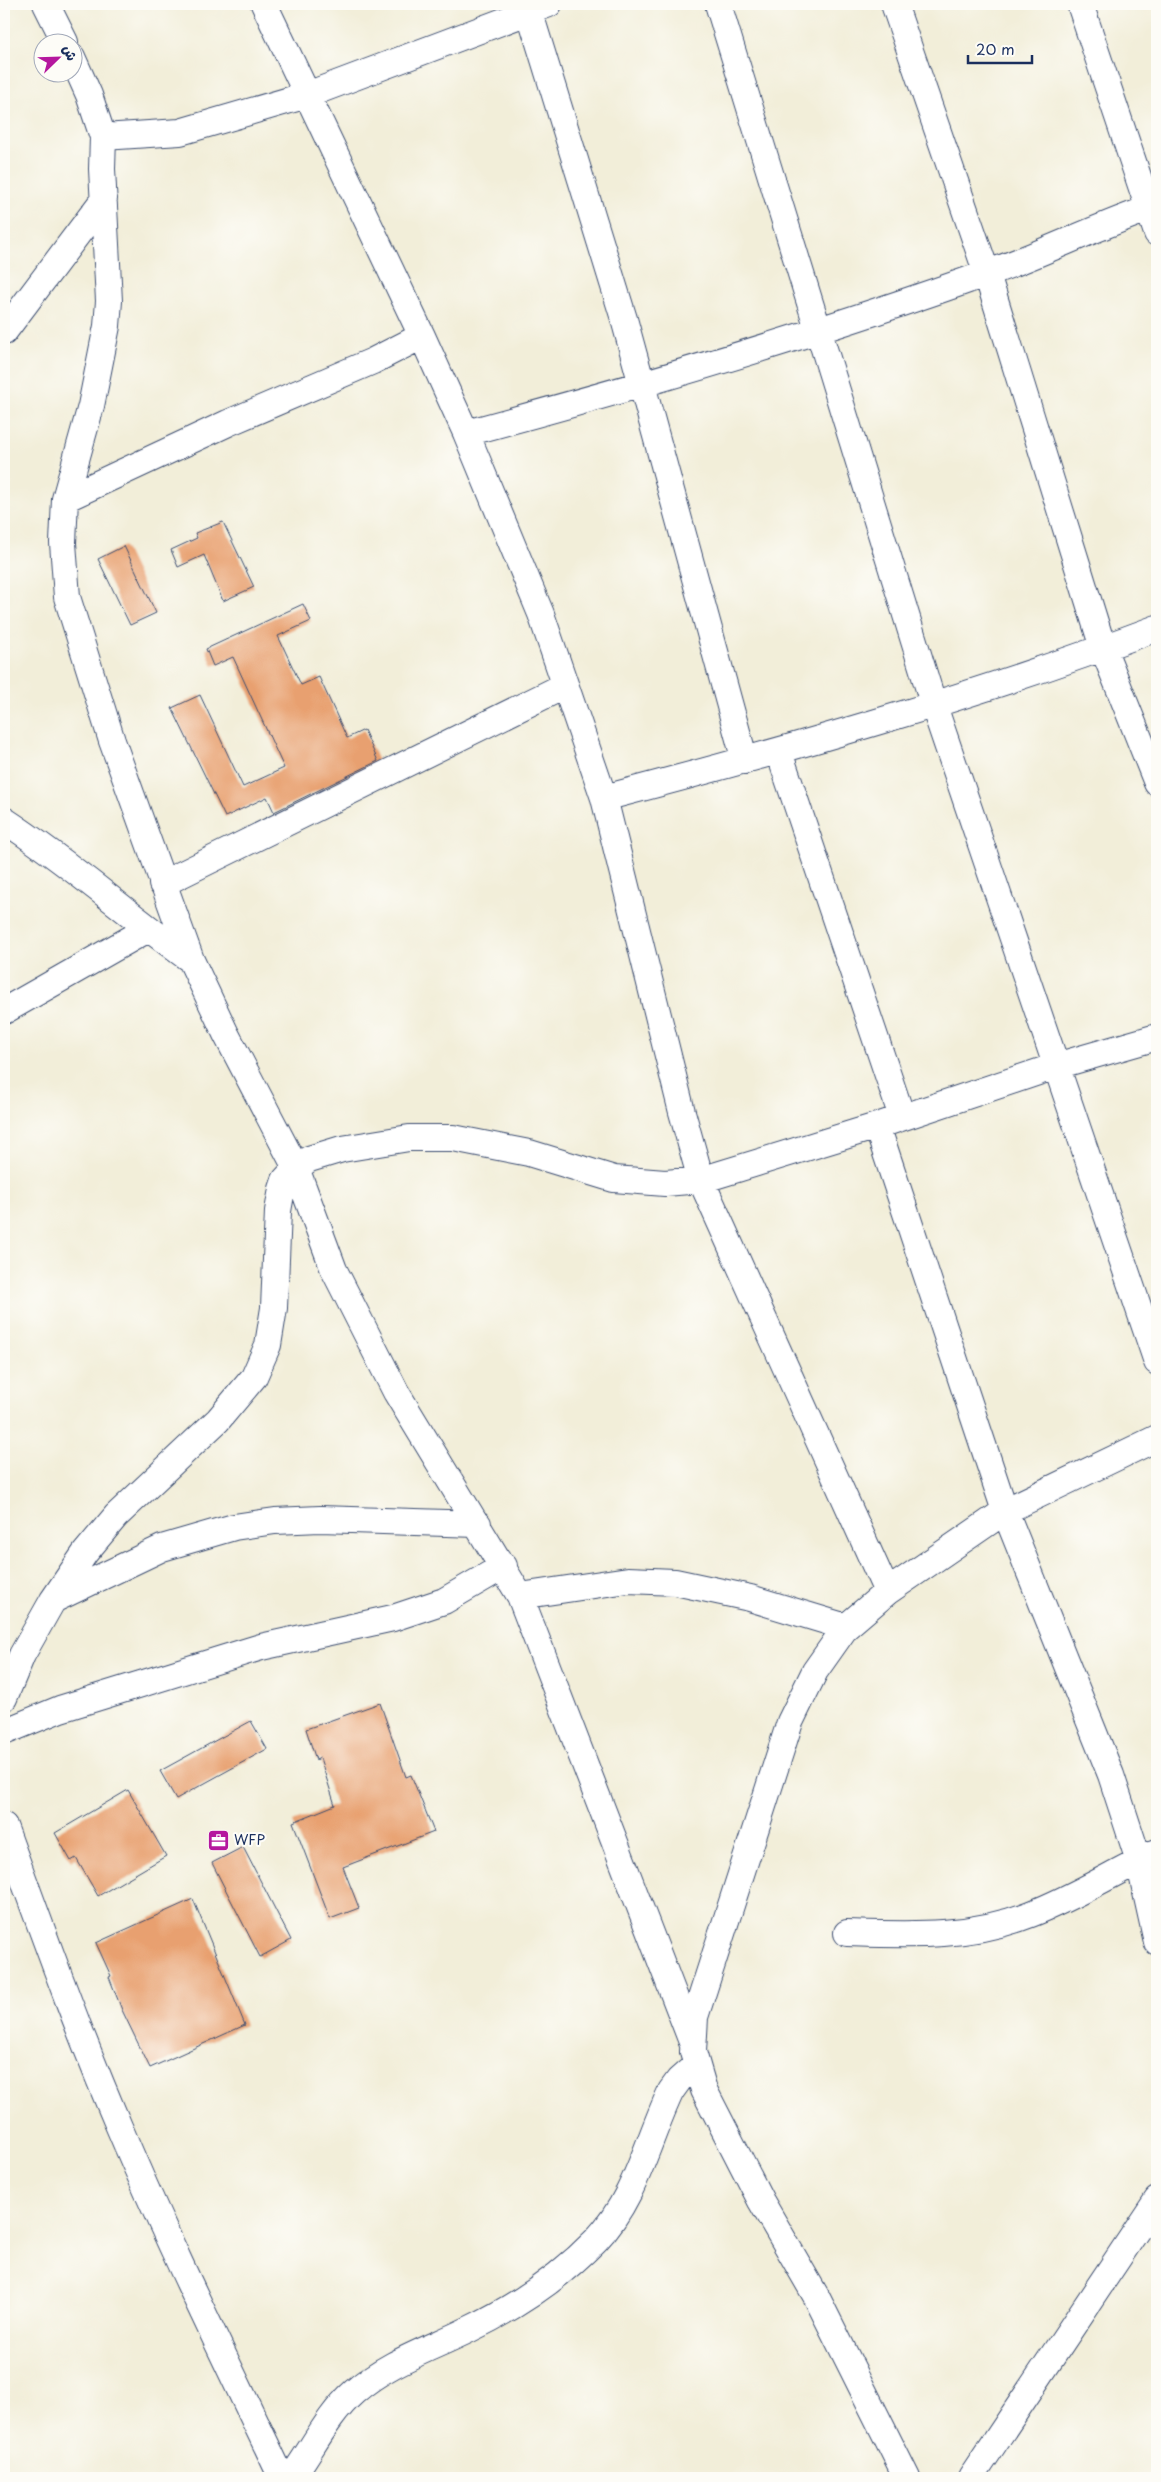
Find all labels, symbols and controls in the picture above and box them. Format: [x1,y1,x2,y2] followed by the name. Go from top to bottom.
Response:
[32,32,82,82] north arrow
[968,32,1032,64] scale bar
[976,37,1015,60] text: 20 m
[58,42,83,64] text: ش
[206,1828,230,1852] office icon: WFP
[234,1829,265,1850] place label: WFP

